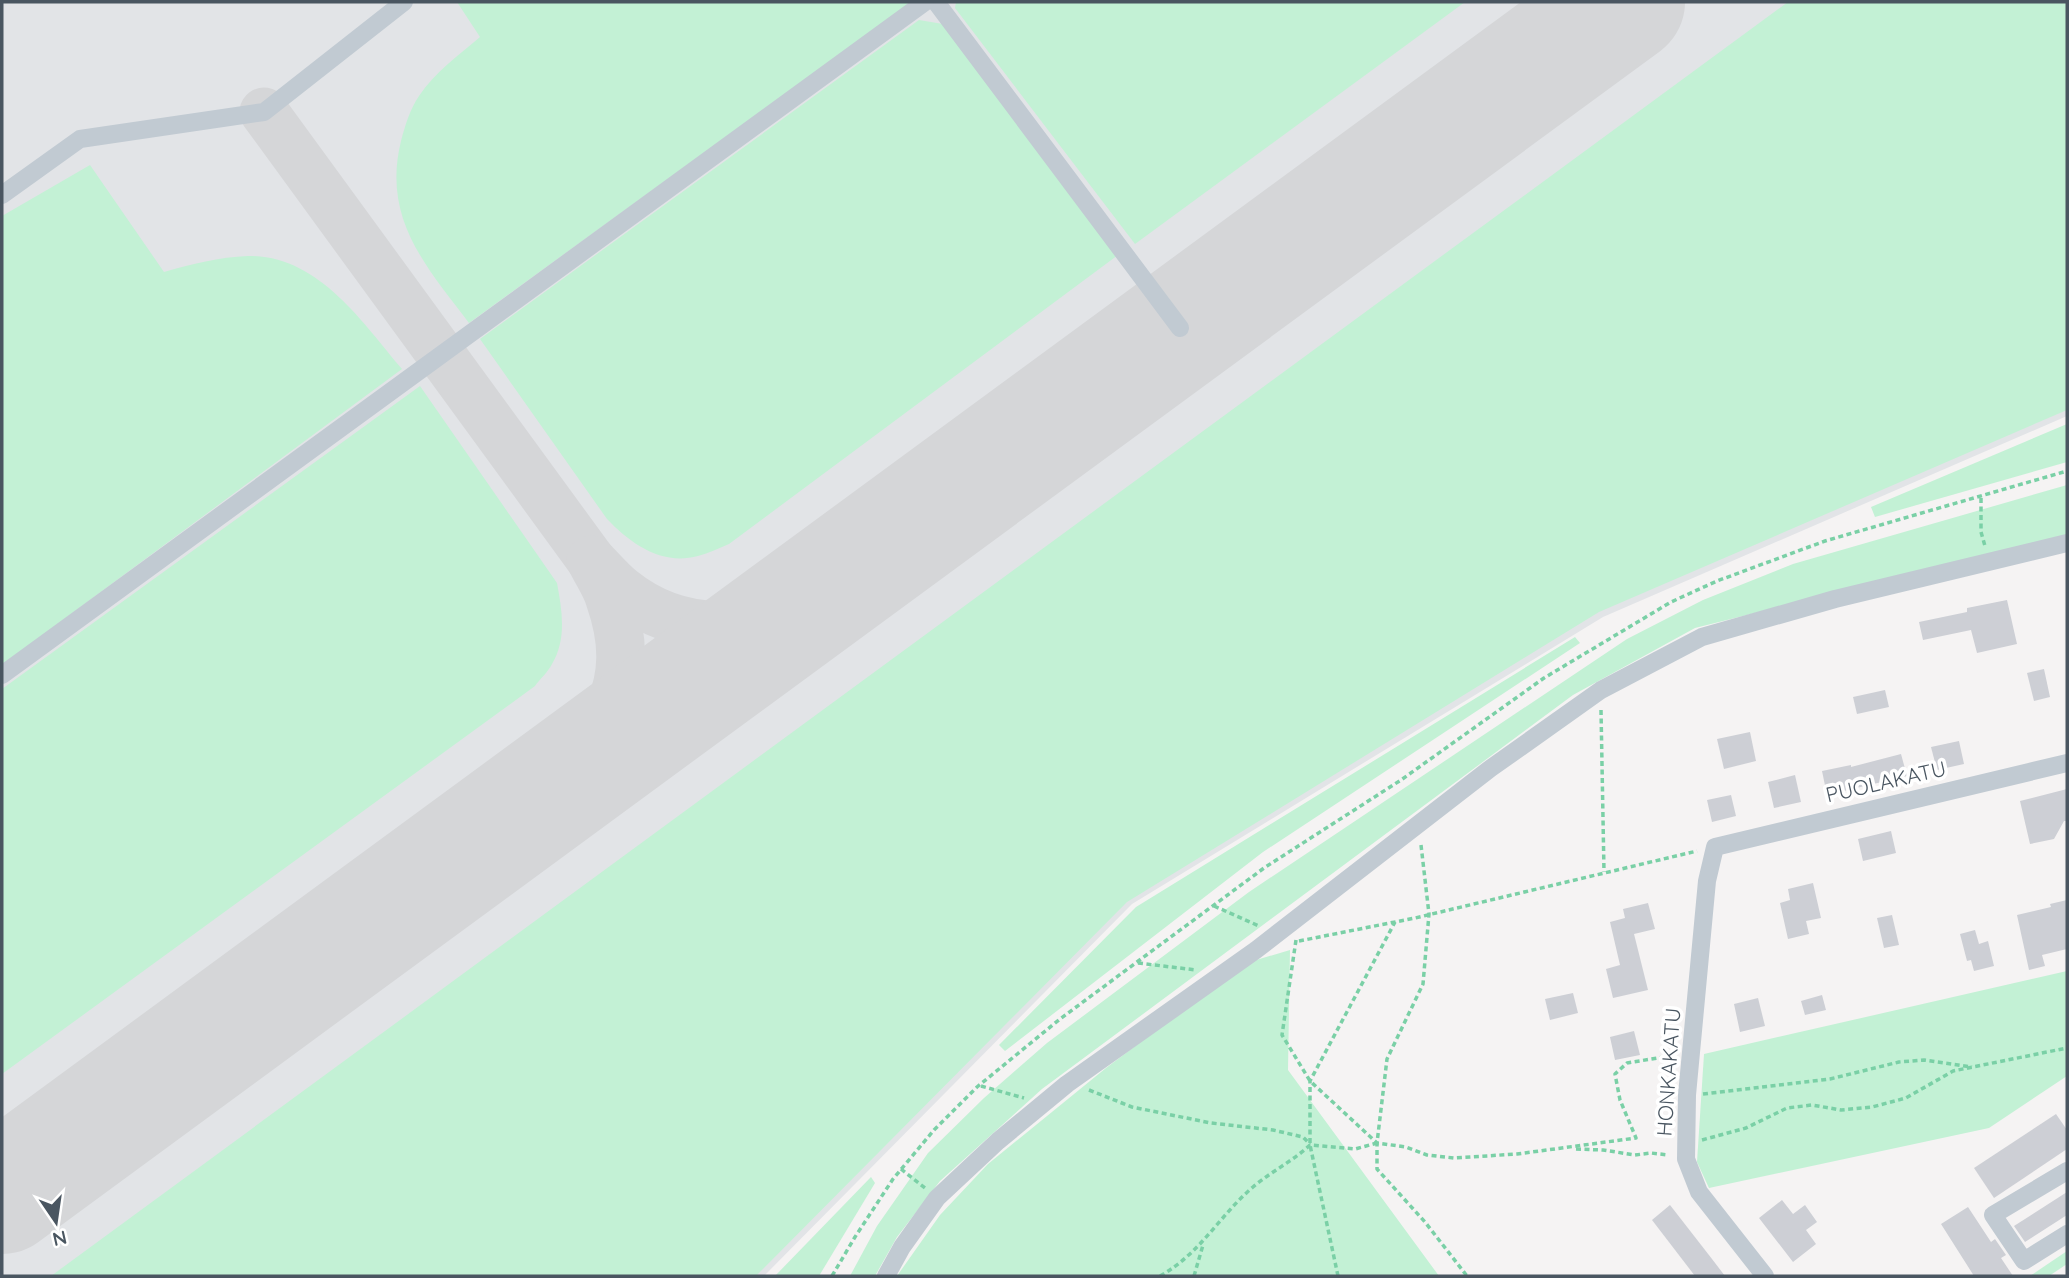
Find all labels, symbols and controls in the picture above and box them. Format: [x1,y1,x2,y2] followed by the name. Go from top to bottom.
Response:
[1823,755,1948,807] street label: PUOLAKATU
[1651,1007,1685,1137] street label: HONKAKATU
[21,1187,91,1257] north arrow
[50,1225,69,1252] text: N

